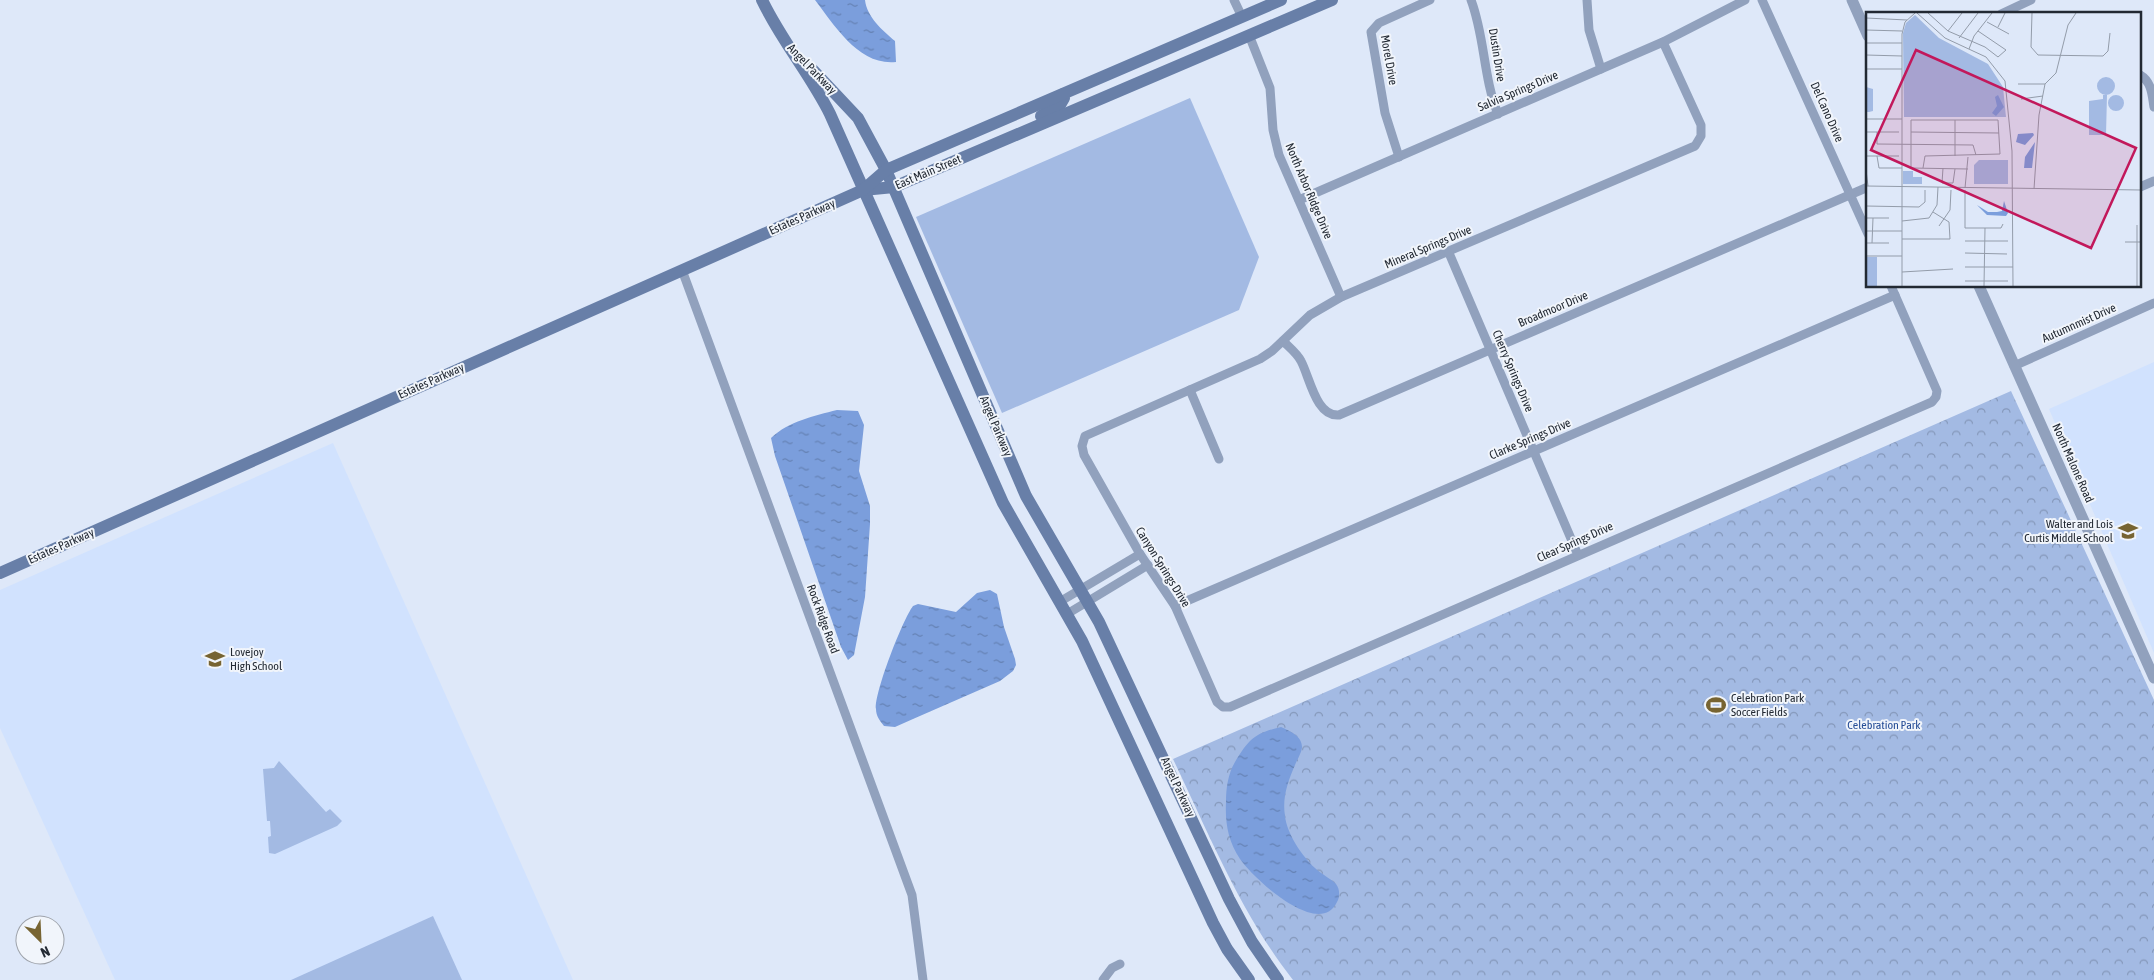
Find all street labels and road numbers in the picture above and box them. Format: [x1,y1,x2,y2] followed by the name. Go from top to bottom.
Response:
[1486,27,1508,83] street label: Dustin Drive
[1378,34,1400,86] street label: Morel Drive
[785,41,839,97] street label: Angel Parkway
[1476,68,1560,114] street label: Salvia Springs Drive
[1808,80,1846,144] street label: Del Cano Drive
[1282,141,1336,241] street label: North Arbor Ridge Drive
[893,152,964,192] street label: East Main Street
[767,196,837,238] street label: Estates Parkway
[1382,222,1474,272] street label: Mineral Springs Drive
[1516,288,1590,330] street label: Broadmoor Drive
[2040,300,2118,346] street label: Autumnmist Drive
[1489,328,1537,414] street label: Cherry Springs Drive
[396,360,466,402] street label: Estates Parkway
[977,394,1015,458] street label: Angel Parkway
[1487,416,1573,462] street label: Clarke Springs Drive
[2049,421,2097,505] street label: North Malone Road
[1535,519,1615,565] street label: Clear Springs Drive
[1133,524,1193,610] street label: Canyon Springs Drive
[26,525,96,567] street label: Estates Parkway
[804,583,842,655] street label: Rock Ridge Road
[1158,755,1198,819] street label: Angel Parkway

